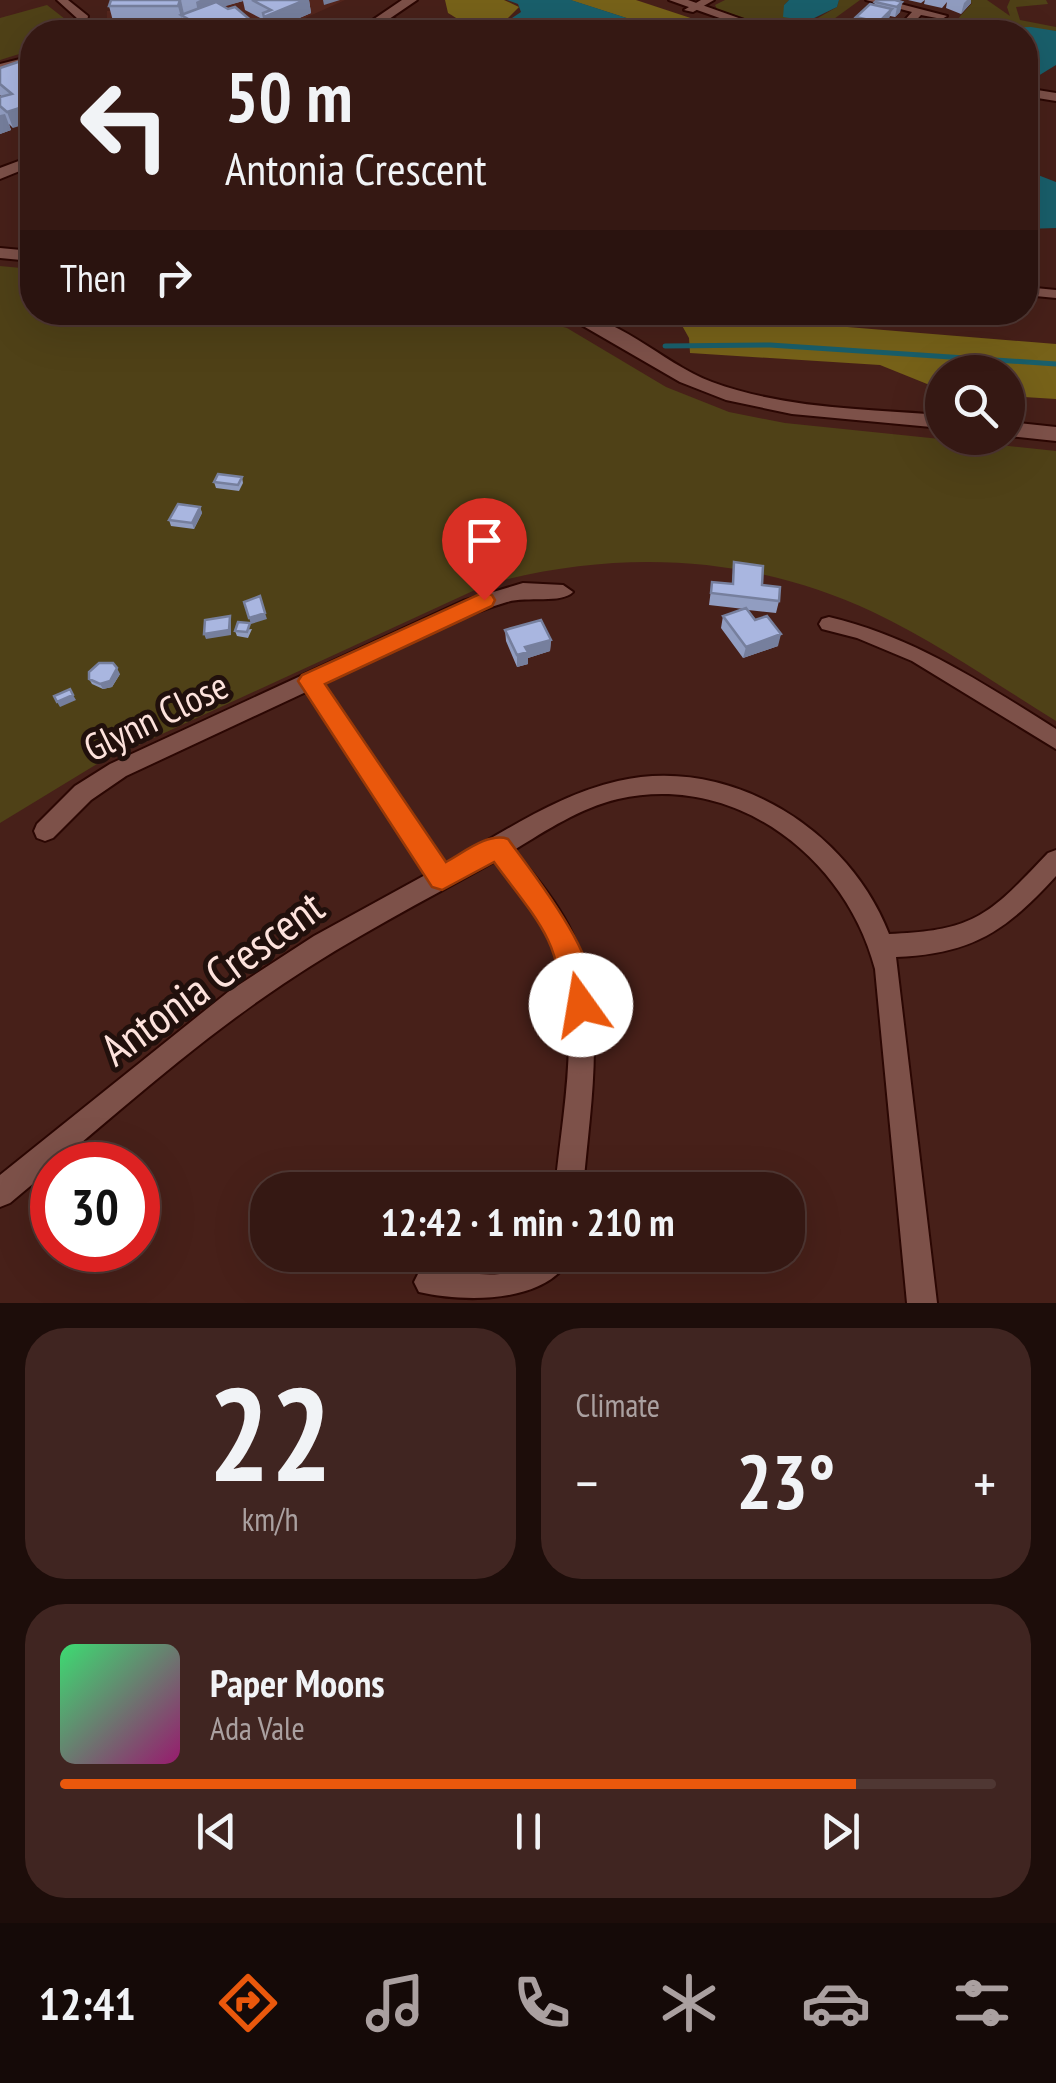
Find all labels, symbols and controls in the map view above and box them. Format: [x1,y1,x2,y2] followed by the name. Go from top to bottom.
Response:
[225,51,353,141] text: 50 m
[60,60,190,190] icon: left
[225,139,487,197] text: Antonia Crescent
[146,250,201,305] icon: right
[60,253,126,302] text: Then
[925,355,1025,455] map controls
[925,355,1025,455] button: search
[442,498,527,601] pin
[457,513,512,568] icon: arrive
[75,660,236,772] street label: Glynn Close
[89,876,335,1078] street label: Antonia Crescent
[529,953,633,1057] position arrow
[30,1142,160,1272] speed limit sign: 30
[381,1197,674,1246] text: 12:42 · 1 min · 210 m
[208,1349,332,1517] text: 22
[576,1384,660,1426] text: Climate
[736,1433,835,1530] text: 23°
[576,1447,598,1518] text: −
[973,1447,996,1518] text: +
[242,1498,299,1540] text: km/h
[210,1658,385,1707] text: Paper Moons
[210,1707,305,1749] text: Ada Vale
[189,1804,244,1859] icon: previous
[501,1804,556,1859] icon: pause
[813,1804,868,1859] icon: next
[213,1968,283,2038] icon: directions
[360,1968,430,2038] icon: music
[507,1968,577,2038] icon: phone
[654,1968,724,2038] icon: climate
[801,1968,871,2038] icon: car
[947,1968,1017,2038] icon: filters
[38,1974,136,2032] text: 12:41

